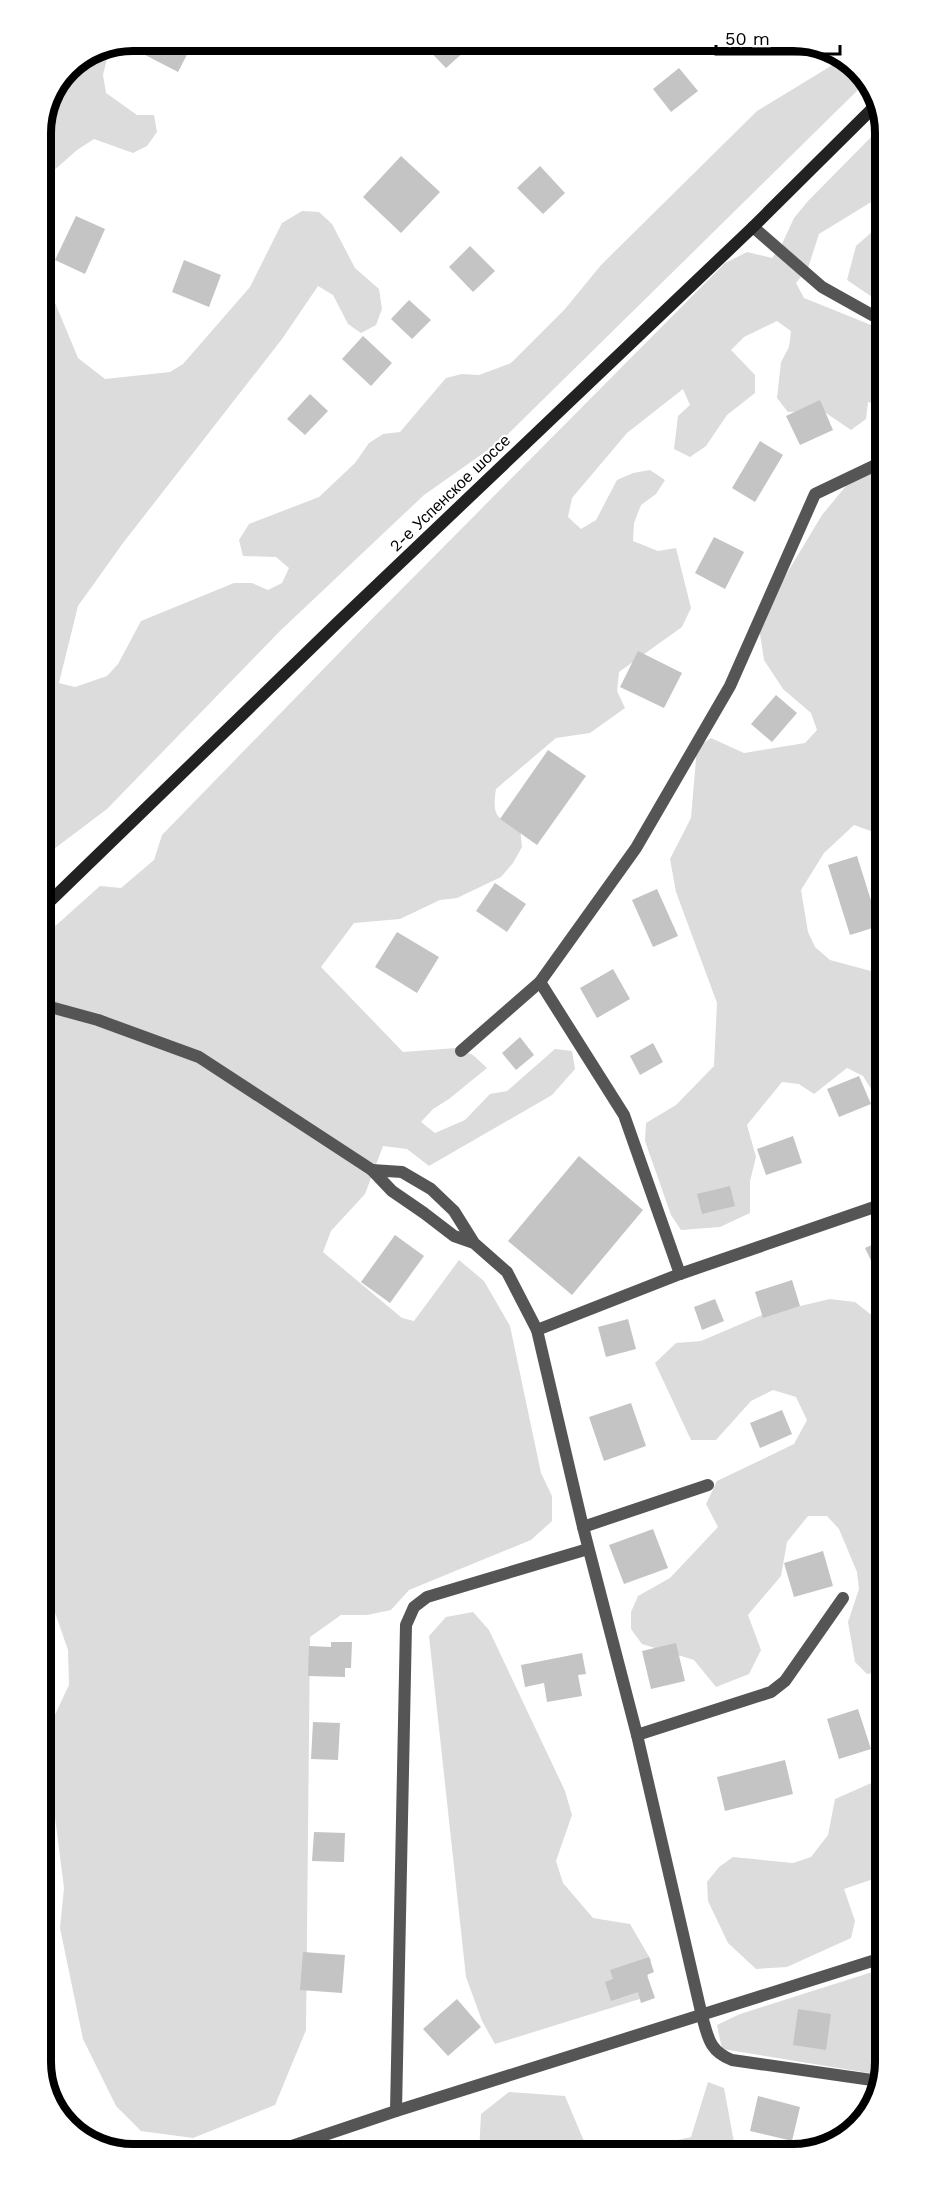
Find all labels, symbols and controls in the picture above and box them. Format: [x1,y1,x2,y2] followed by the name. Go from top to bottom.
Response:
[716,18,840,56] scale bar
[725,28,770,49] text: 50 m
[386,431,514,555] street label: 2-е Успенское шоссе

